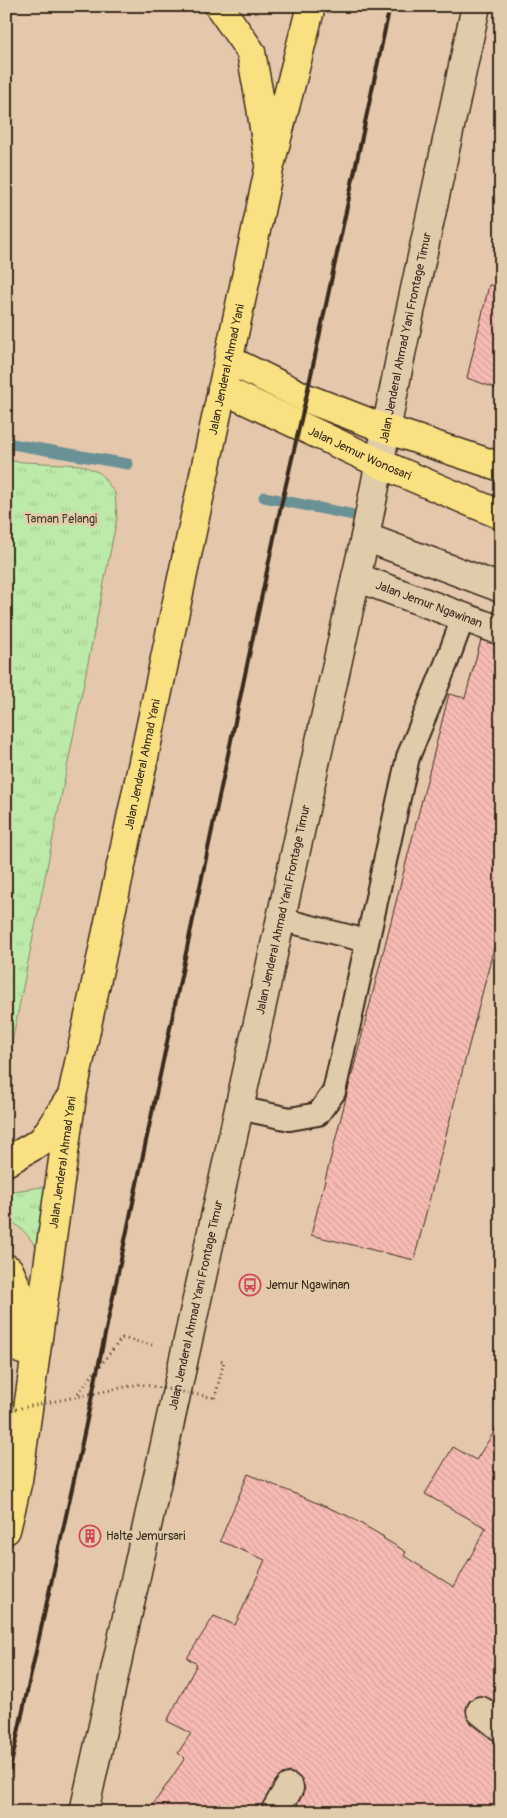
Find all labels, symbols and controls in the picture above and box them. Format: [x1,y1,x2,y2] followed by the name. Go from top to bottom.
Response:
[376,230,435,444] street label: Jalan Jenderal Ahmad Yani Frontage Timur
[205,303,248,436] street label: Jalan Jenderal Ahmad Yani
[306,423,413,483] street label: Jalan Jemur Wonosari
[25,512,97,527] park label: Taman Pelangi
[374,578,485,631] street label: Jalan Jemur Ngawinan
[121,698,164,831] street label: Jalan Jenderal Ahmad Yani
[252,803,313,1016] street label: Jalan Jenderal Ahmad Yani Frontage Timur
[46,1096,79,1230] street label: Jalan Jenderal Ahmad Yani
[165,1198,226,1412] street label: Jalan Jenderal Ahmad Yani Frontage Timur
[238,1273,262,1297] bus stop icon: Jemur Ngawinan
[266,1278,350,1293] place label: Jemur Ngawinan
[78,1524,102,1548] building icon: Halte Jemursari
[106,1529,185,1544] place label: Halte Jemursari

